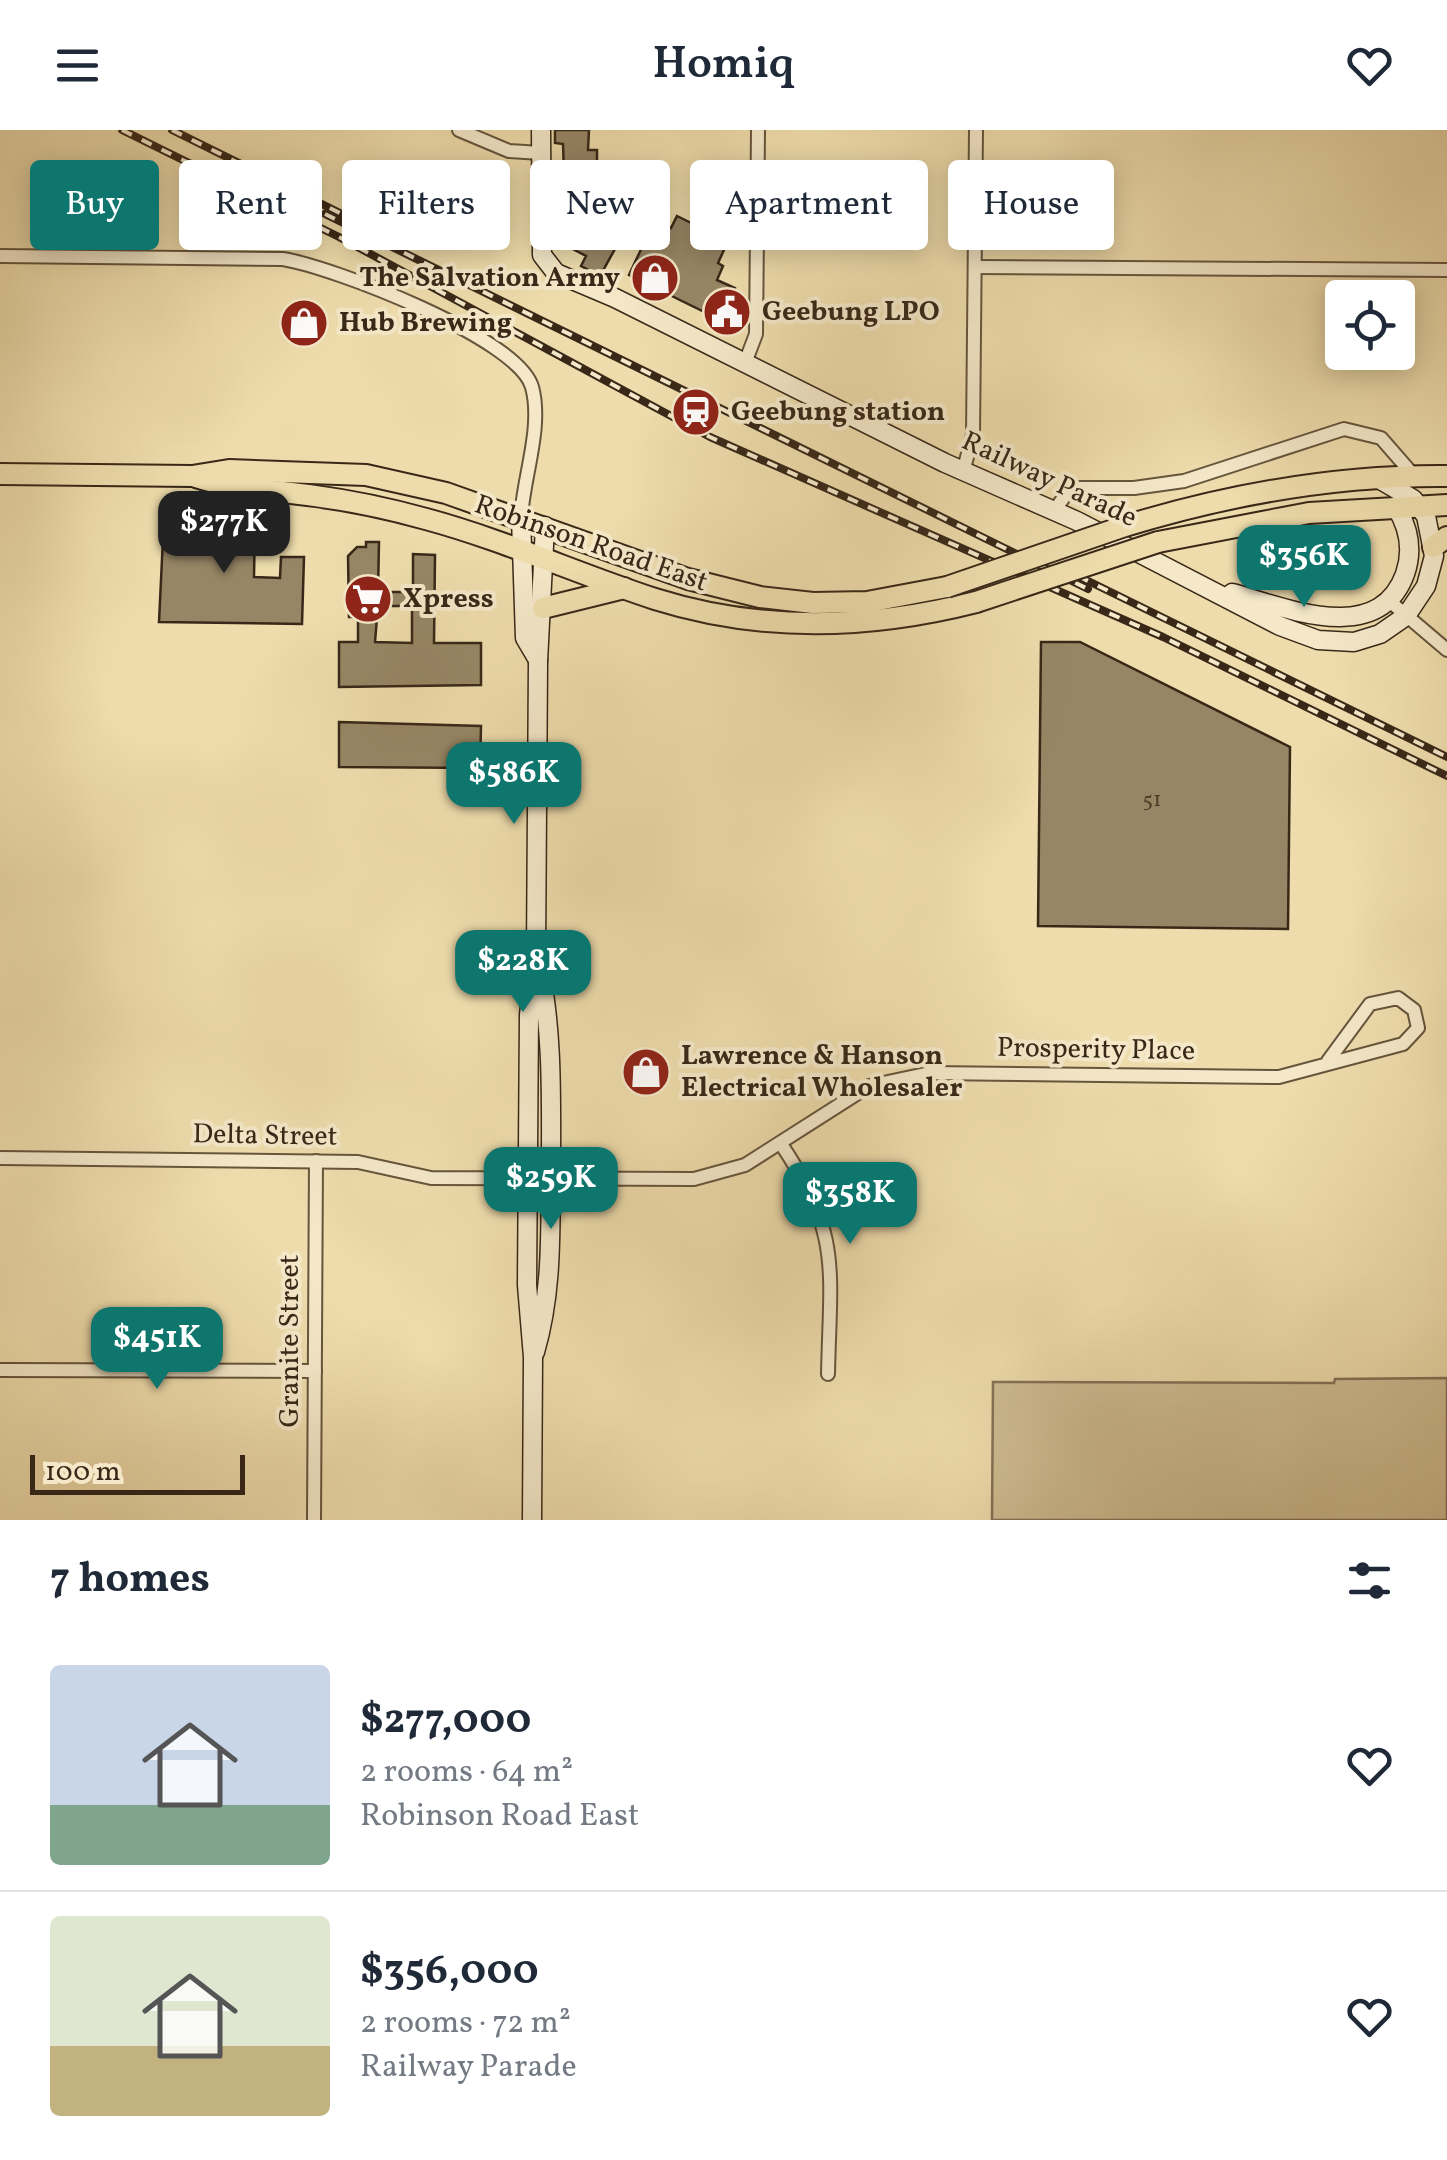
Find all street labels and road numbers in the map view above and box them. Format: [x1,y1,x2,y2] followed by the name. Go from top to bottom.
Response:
[955,422,1143,538] street label: Railway Parade
[469,486,713,602] street label: Robinson Road East
[996,1029,1196,1071] street label: Prosperity Place
[192,1115,338,1157] street label: Delta Street
[271,1254,310,1428] street label: Granite Street

